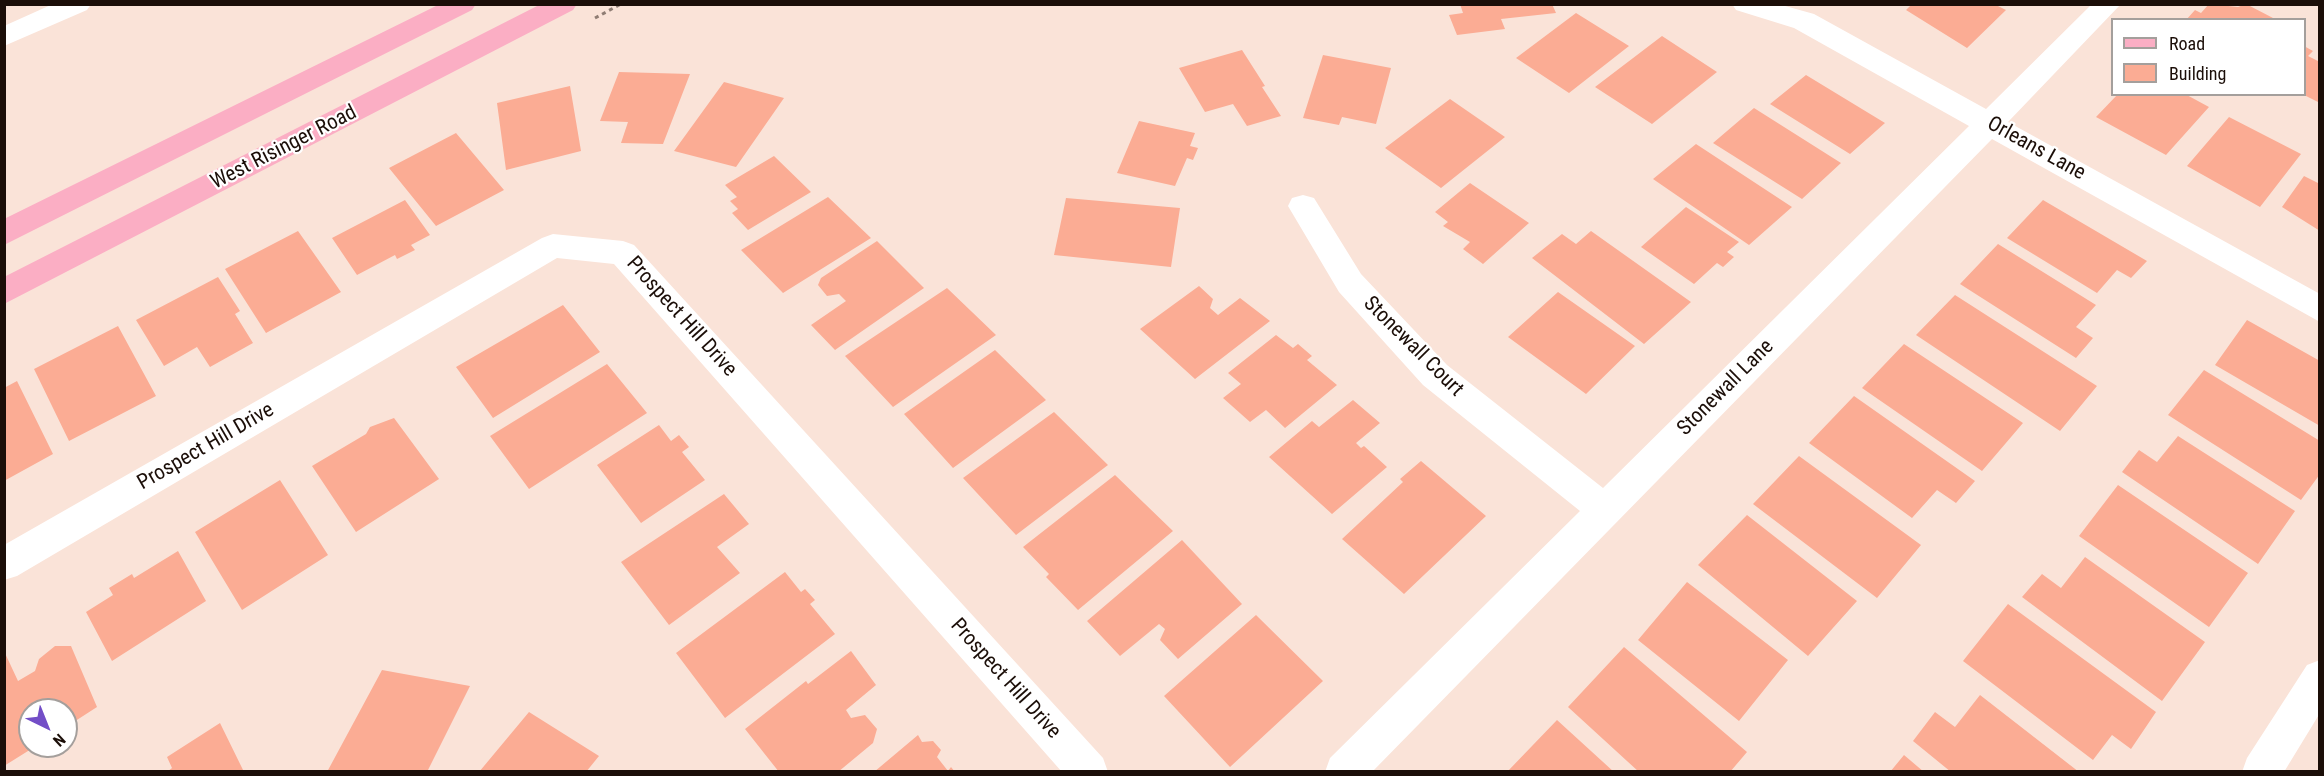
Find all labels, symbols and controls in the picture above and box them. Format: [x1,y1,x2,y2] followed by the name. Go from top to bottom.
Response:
[2111,18,2306,96] legend
[2169,33,2205,54] text: Road
[2169,63,2226,84] text: Building
[207,100,361,196] street label: West Risinger Road
[1982,112,2090,186] street label: Orleans Lane
[620,252,742,382] street label: Prospect Hill Drive
[1358,292,1468,402] street label: Stonewall Court
[1673,335,1779,441] street label: Stonewall Lane
[133,398,279,496] street label: Prospect Hill Drive
[944,614,1066,744] street label: Prospect Hill Drive
[18,698,78,758] north arrow
[49,730,69,750] text: N

